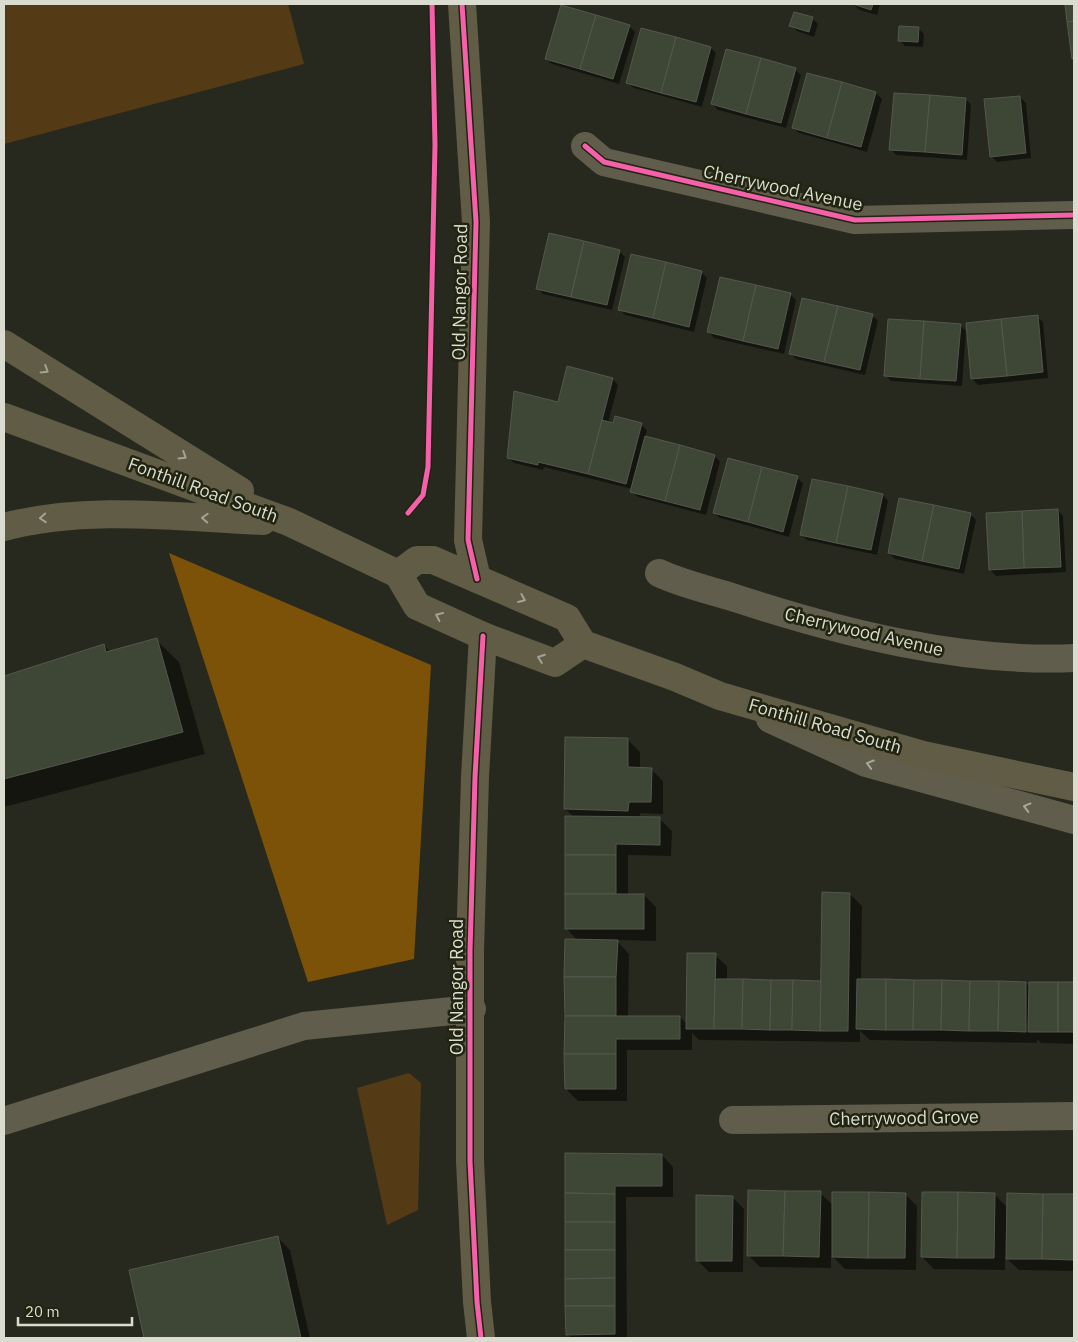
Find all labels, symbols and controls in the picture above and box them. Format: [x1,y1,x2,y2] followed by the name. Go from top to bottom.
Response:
[701,159,865,216] street label: Cherrywood Avenue
[447,223,472,360] street label: Old Nangor Road
[40,363,49,373] one-way arrow
[177,449,186,459] one-way arrow
[125,452,281,527] street label: Fonthill Road South
[39,512,47,523] one-way arrow
[201,513,209,524] one-way arrow
[517,592,526,603] one-way arrow
[782,602,946,661] street label: Cherrywood Avenue
[435,611,444,622] one-way arrow
[537,654,546,664] one-way arrow
[746,693,904,758] street label: Fonthill Road South
[867,760,875,770] one-way arrow
[1023,802,1032,813] one-way arrow
[445,919,468,1055] street label: Old Nangor Road
[829,1105,979,1130] street label: Cherrywood Grove
[18,1294,131,1326] scale bar
[25,1302,60,1321] text: 20 m

